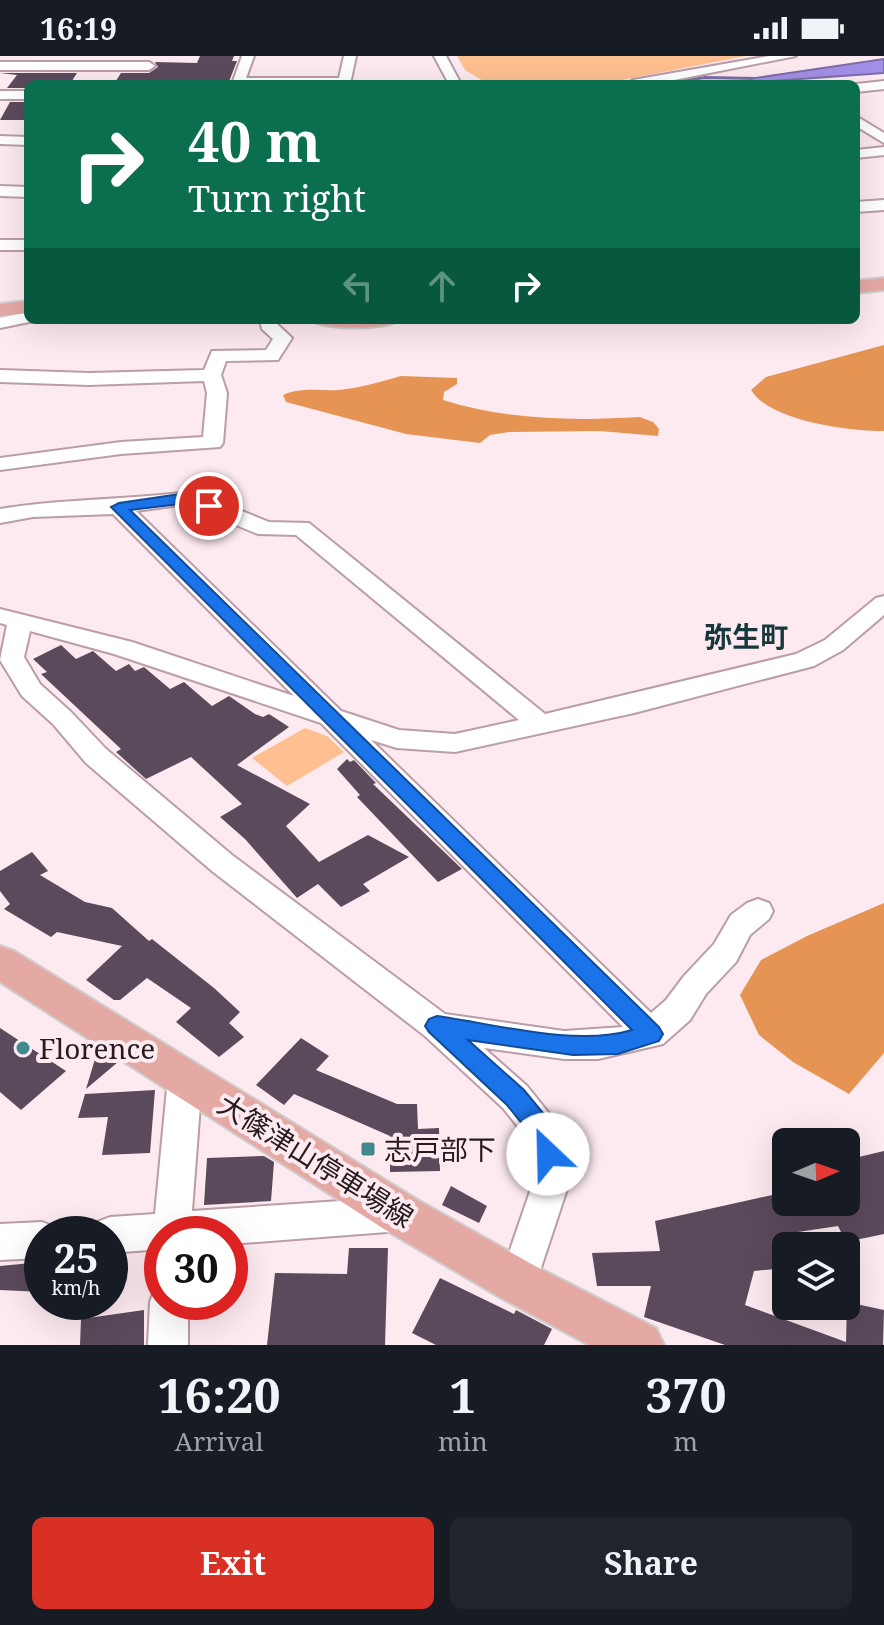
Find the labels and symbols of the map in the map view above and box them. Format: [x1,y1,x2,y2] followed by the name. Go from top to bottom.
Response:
[175,472,243,540] pin
[704,617,788,655] district label: 弥生町
[39,1029,155,1067] place label: Florence
[14,1039,32,1057] marker: Florence
[211,1085,421,1235] street label: 大篠津山停車場線
[506,1112,590,1196] position arrow
[772,1128,860,1216] north arrow
[384,1130,496,1168] place label: 志戸部下
[359,1140,377,1158] marker: 志戸部下
[144,1216,248,1320] speed limit sign: 30

